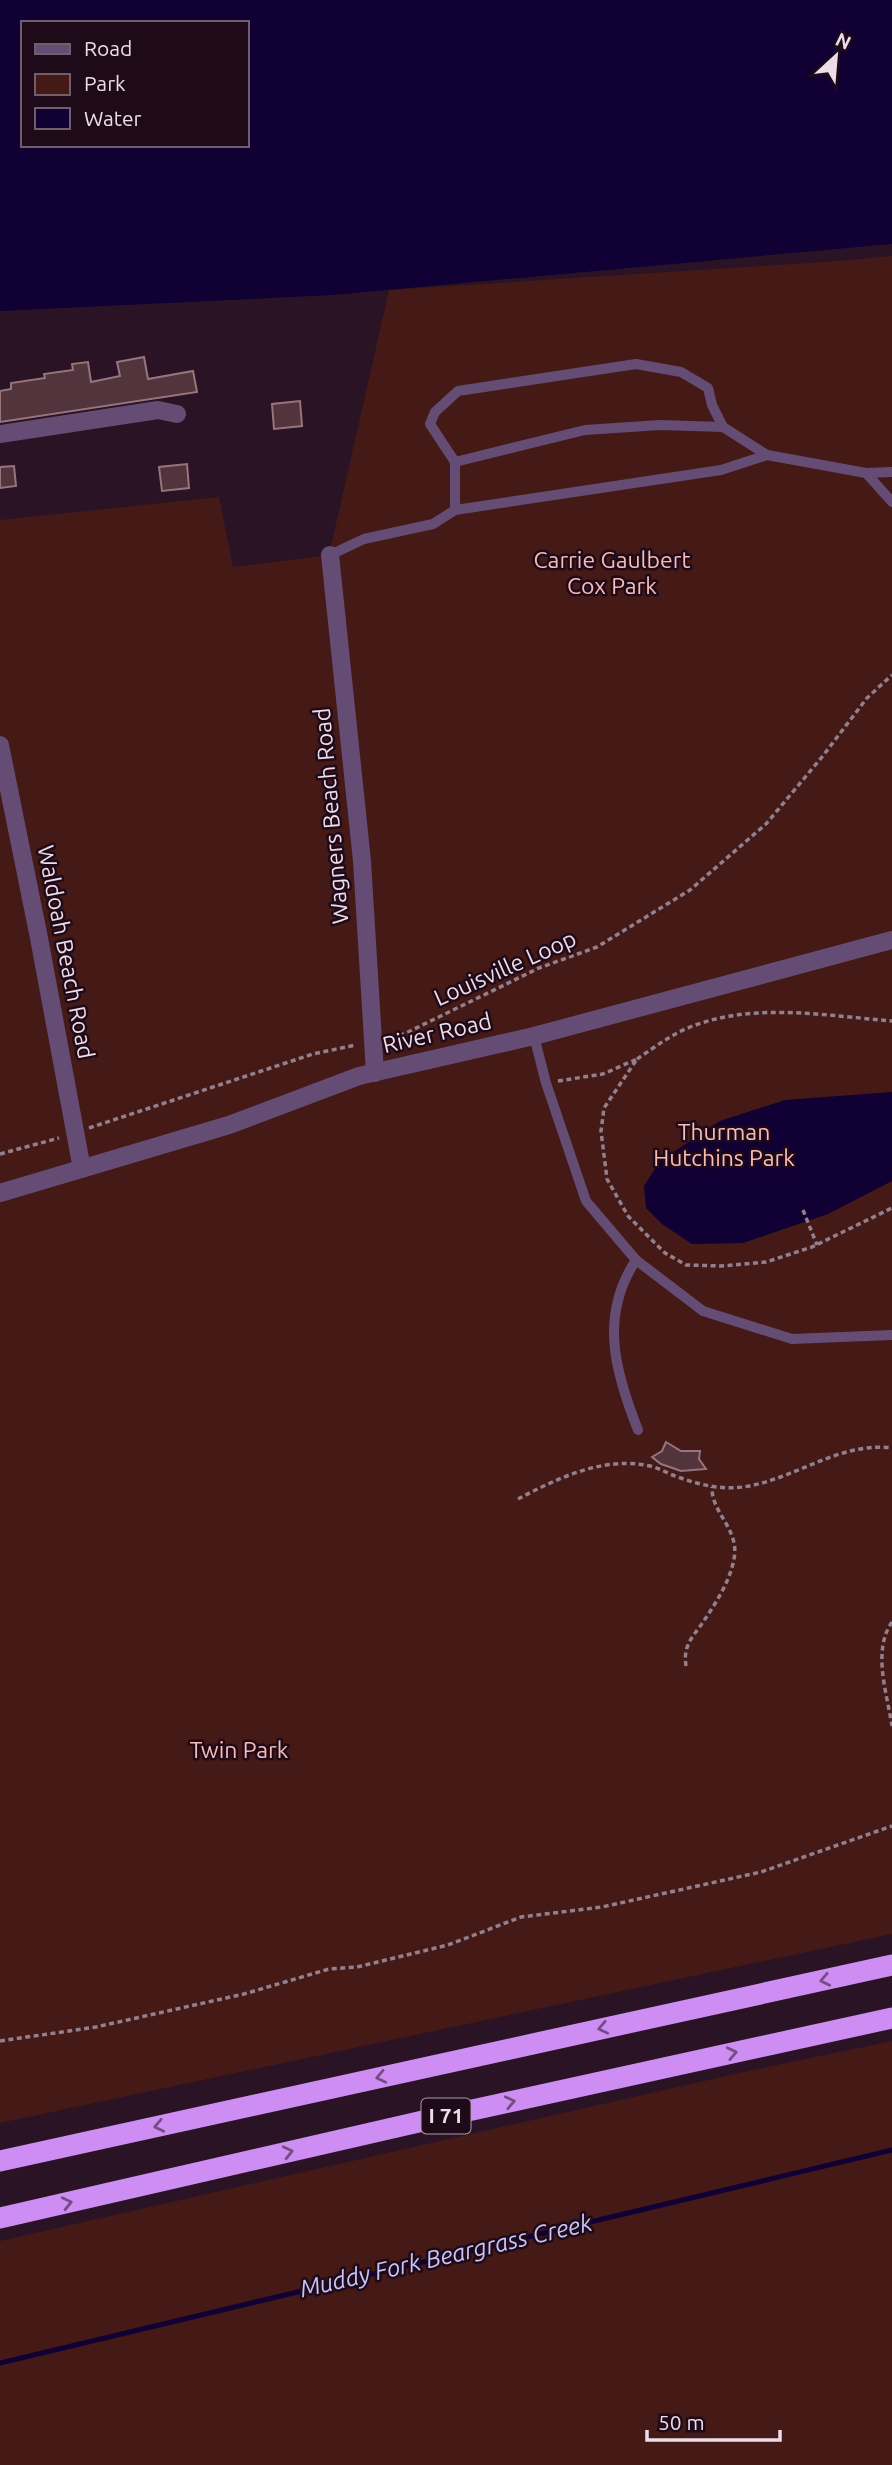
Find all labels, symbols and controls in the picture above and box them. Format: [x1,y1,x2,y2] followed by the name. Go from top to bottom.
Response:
[21,21,248,147] legend
[801,21,871,91] north arrow
[832,28,855,54] text: N
[84,36,132,60] text: Road
[84,71,126,95] text: Park
[84,106,142,130] text: Water
[533,547,691,598] park label: Carrie Gaulbert Cox Park
[309,707,352,925] street label: Wagners Beach Road
[34,843,99,1061] street label: Waldoah Beach Road
[430,925,580,1010] street label: Louisville Loop
[380,1008,494,1057] street label: River Road
[653,1119,795,1170] park label: Thurman Hutchins Park
[190,1737,289,1762] park label: Twin Park
[819,1971,831,1986] one-way arrow
[597,2020,609,2035] one-way arrow
[726,2046,738,2061] one-way arrow
[375,2069,387,2083] one-way arrow
[504,2095,516,2110] one-way arrow
[422,2098,471,2134] road number: I 71
[153,2118,165,2132] one-way arrow
[282,2145,294,2160] one-way arrow
[60,2196,72,2211] one-way arrow
[297,2209,595,2302] water label: Muddy Fork Beargrass Creek
[647,2398,780,2442] scale bar
[658,2410,705,2434] text: 50 m

